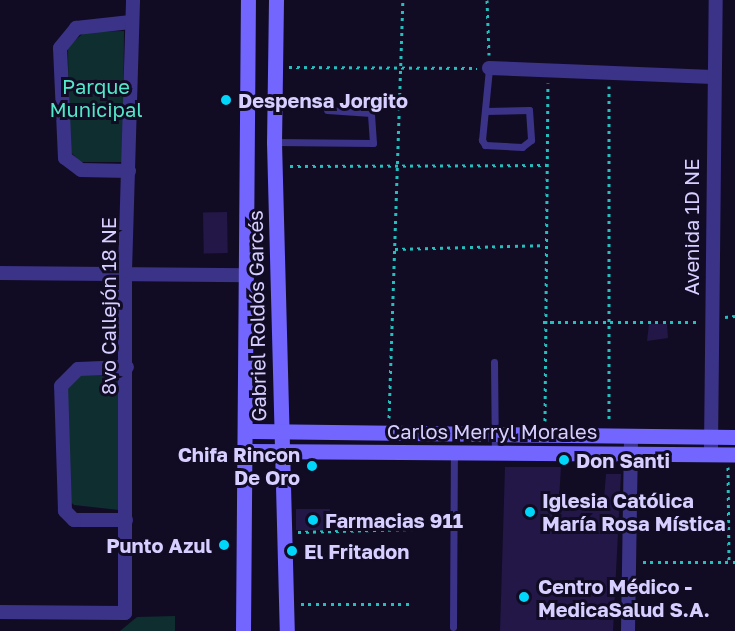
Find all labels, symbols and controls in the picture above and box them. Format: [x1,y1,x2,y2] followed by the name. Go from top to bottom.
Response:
[49,74,143,121] park label: Parque Municipal
[238,88,408,112] place label: Despensa Jorgito
[219,93,233,107] marker: Despensa Jorgito
[679,159,703,295] street label: Avenida 1D NE
[243,210,271,422] street label: Gabriel Roldós Garcés
[96,217,120,395] street label: 8vo Callejón 18 NE
[387,419,597,443] street label: Carlos Merryl Morales
[178,442,300,489] place label: Chifa Rincon De Oro
[576,448,670,472] place label: Don Santi
[557,453,571,467] marker: Don Santi
[305,459,319,473] marker: Chifa Rincon De Oro
[542,488,726,535] place label: Iglesia Católica María Rosa Mística
[523,505,537,519] marker: Iglesia Católica María Rosa Mística
[325,508,463,532] place label: Farmacias 911
[306,513,320,527] marker: Farmacias 911
[106,533,212,557] place label: Punto Azul
[217,538,231,552] marker: Punto Azul
[304,539,409,563] place label: El Fritadon
[285,544,299,558] marker: El Fritadon
[538,574,710,621] place label: Centro Médico - MedicaSalud S.A.
[515,588,533,606] marker: Centro Médico - MedicaSalud S.A.

